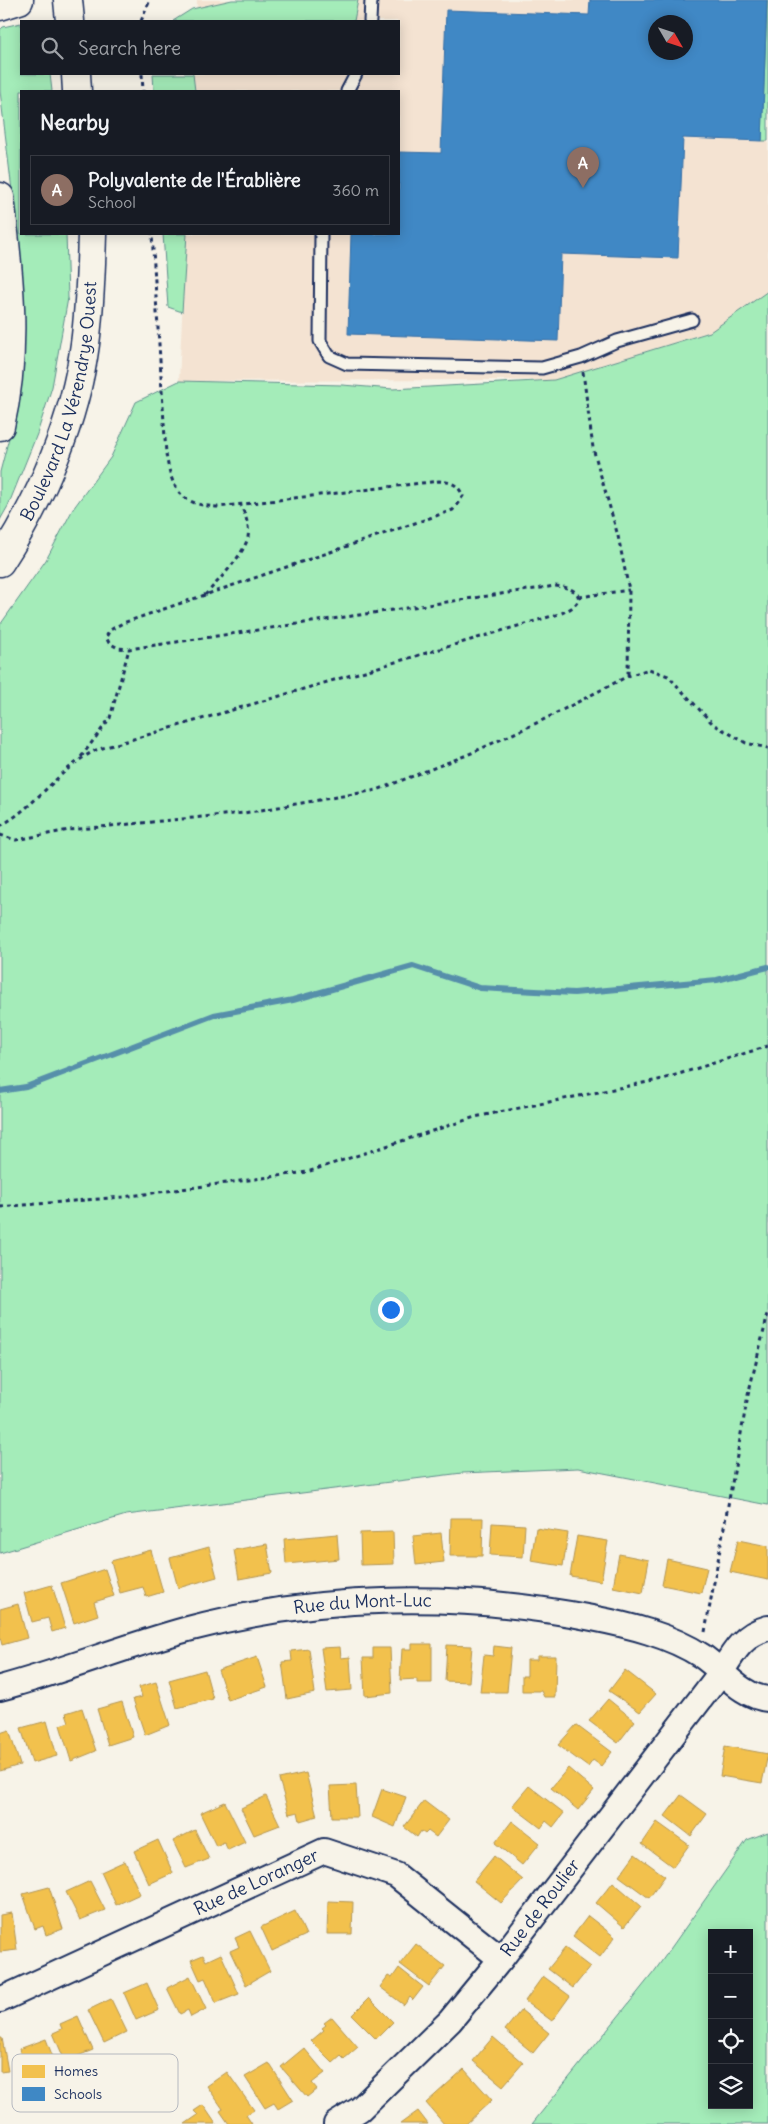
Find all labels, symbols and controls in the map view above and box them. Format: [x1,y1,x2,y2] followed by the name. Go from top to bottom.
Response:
[648,15,693,60] north arrow
[20,20,400,75] search box
[38,34,66,62] icon: search
[78,36,181,60] text: Search here
[40,109,110,136] text: Nearby
[567,147,599,188] pin: A
[88,168,301,192] text: Polyvalente de l'Érablière
[52,180,62,200] text: A
[332,180,379,200] text: 360 m
[88,192,136,212] text: School
[15,281,101,525] street label: Boulevard La Vérendrye Ouest
[378,1297,404,1323] your location
[292,1588,432,1619] street label: Rue du Mont-Luc
[190,1843,323,1920] street label: Rue de Loranger
[495,1853,585,1961] street label: Rue de Roulier
[708,1929,753,2109] map controls
[708,1929,753,1974] button: +
[708,1974,753,2019] button: −
[708,2019,753,2064] button: locate
[12,2054,178,2112] legend
[54,2062,98,2080] text: Homes
[708,2064,753,2109] button: layers
[54,2085,102,2103] text: Schools

